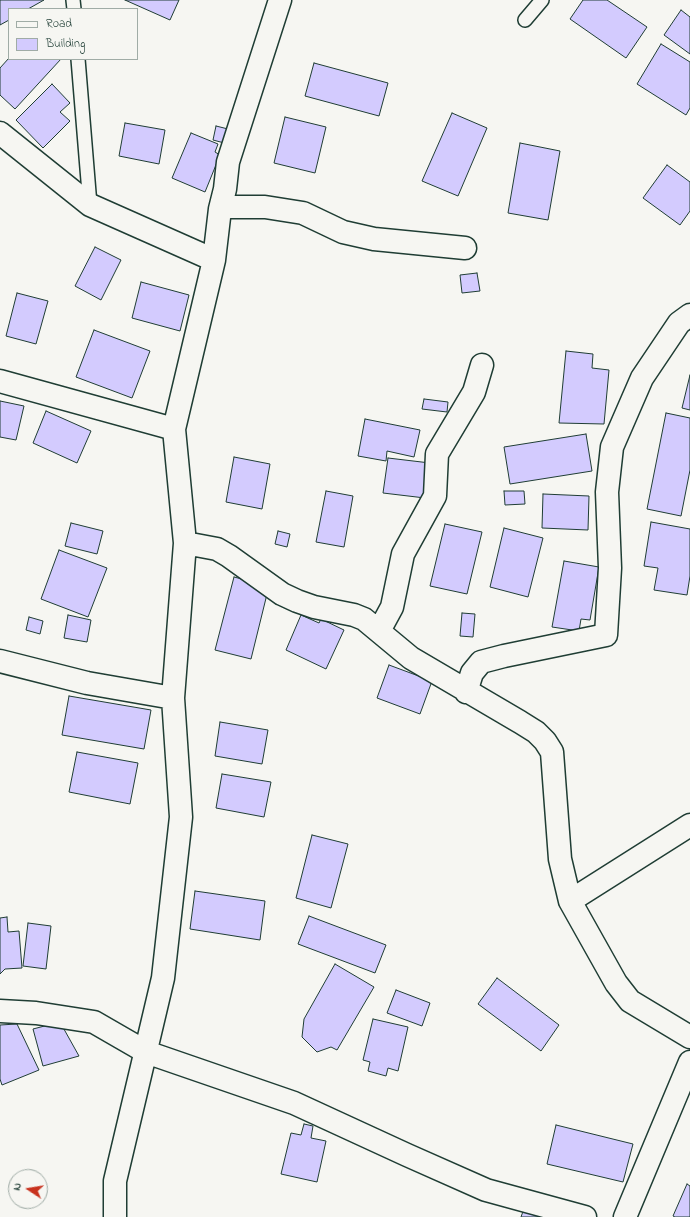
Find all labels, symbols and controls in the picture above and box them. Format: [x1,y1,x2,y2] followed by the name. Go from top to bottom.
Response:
[8,8,138,60] legend
[46,15,72,33] text: Road
[46,35,85,53] text: Building
[8,1169,48,1209] north arrow
[9,1181,26,1192] text: N

